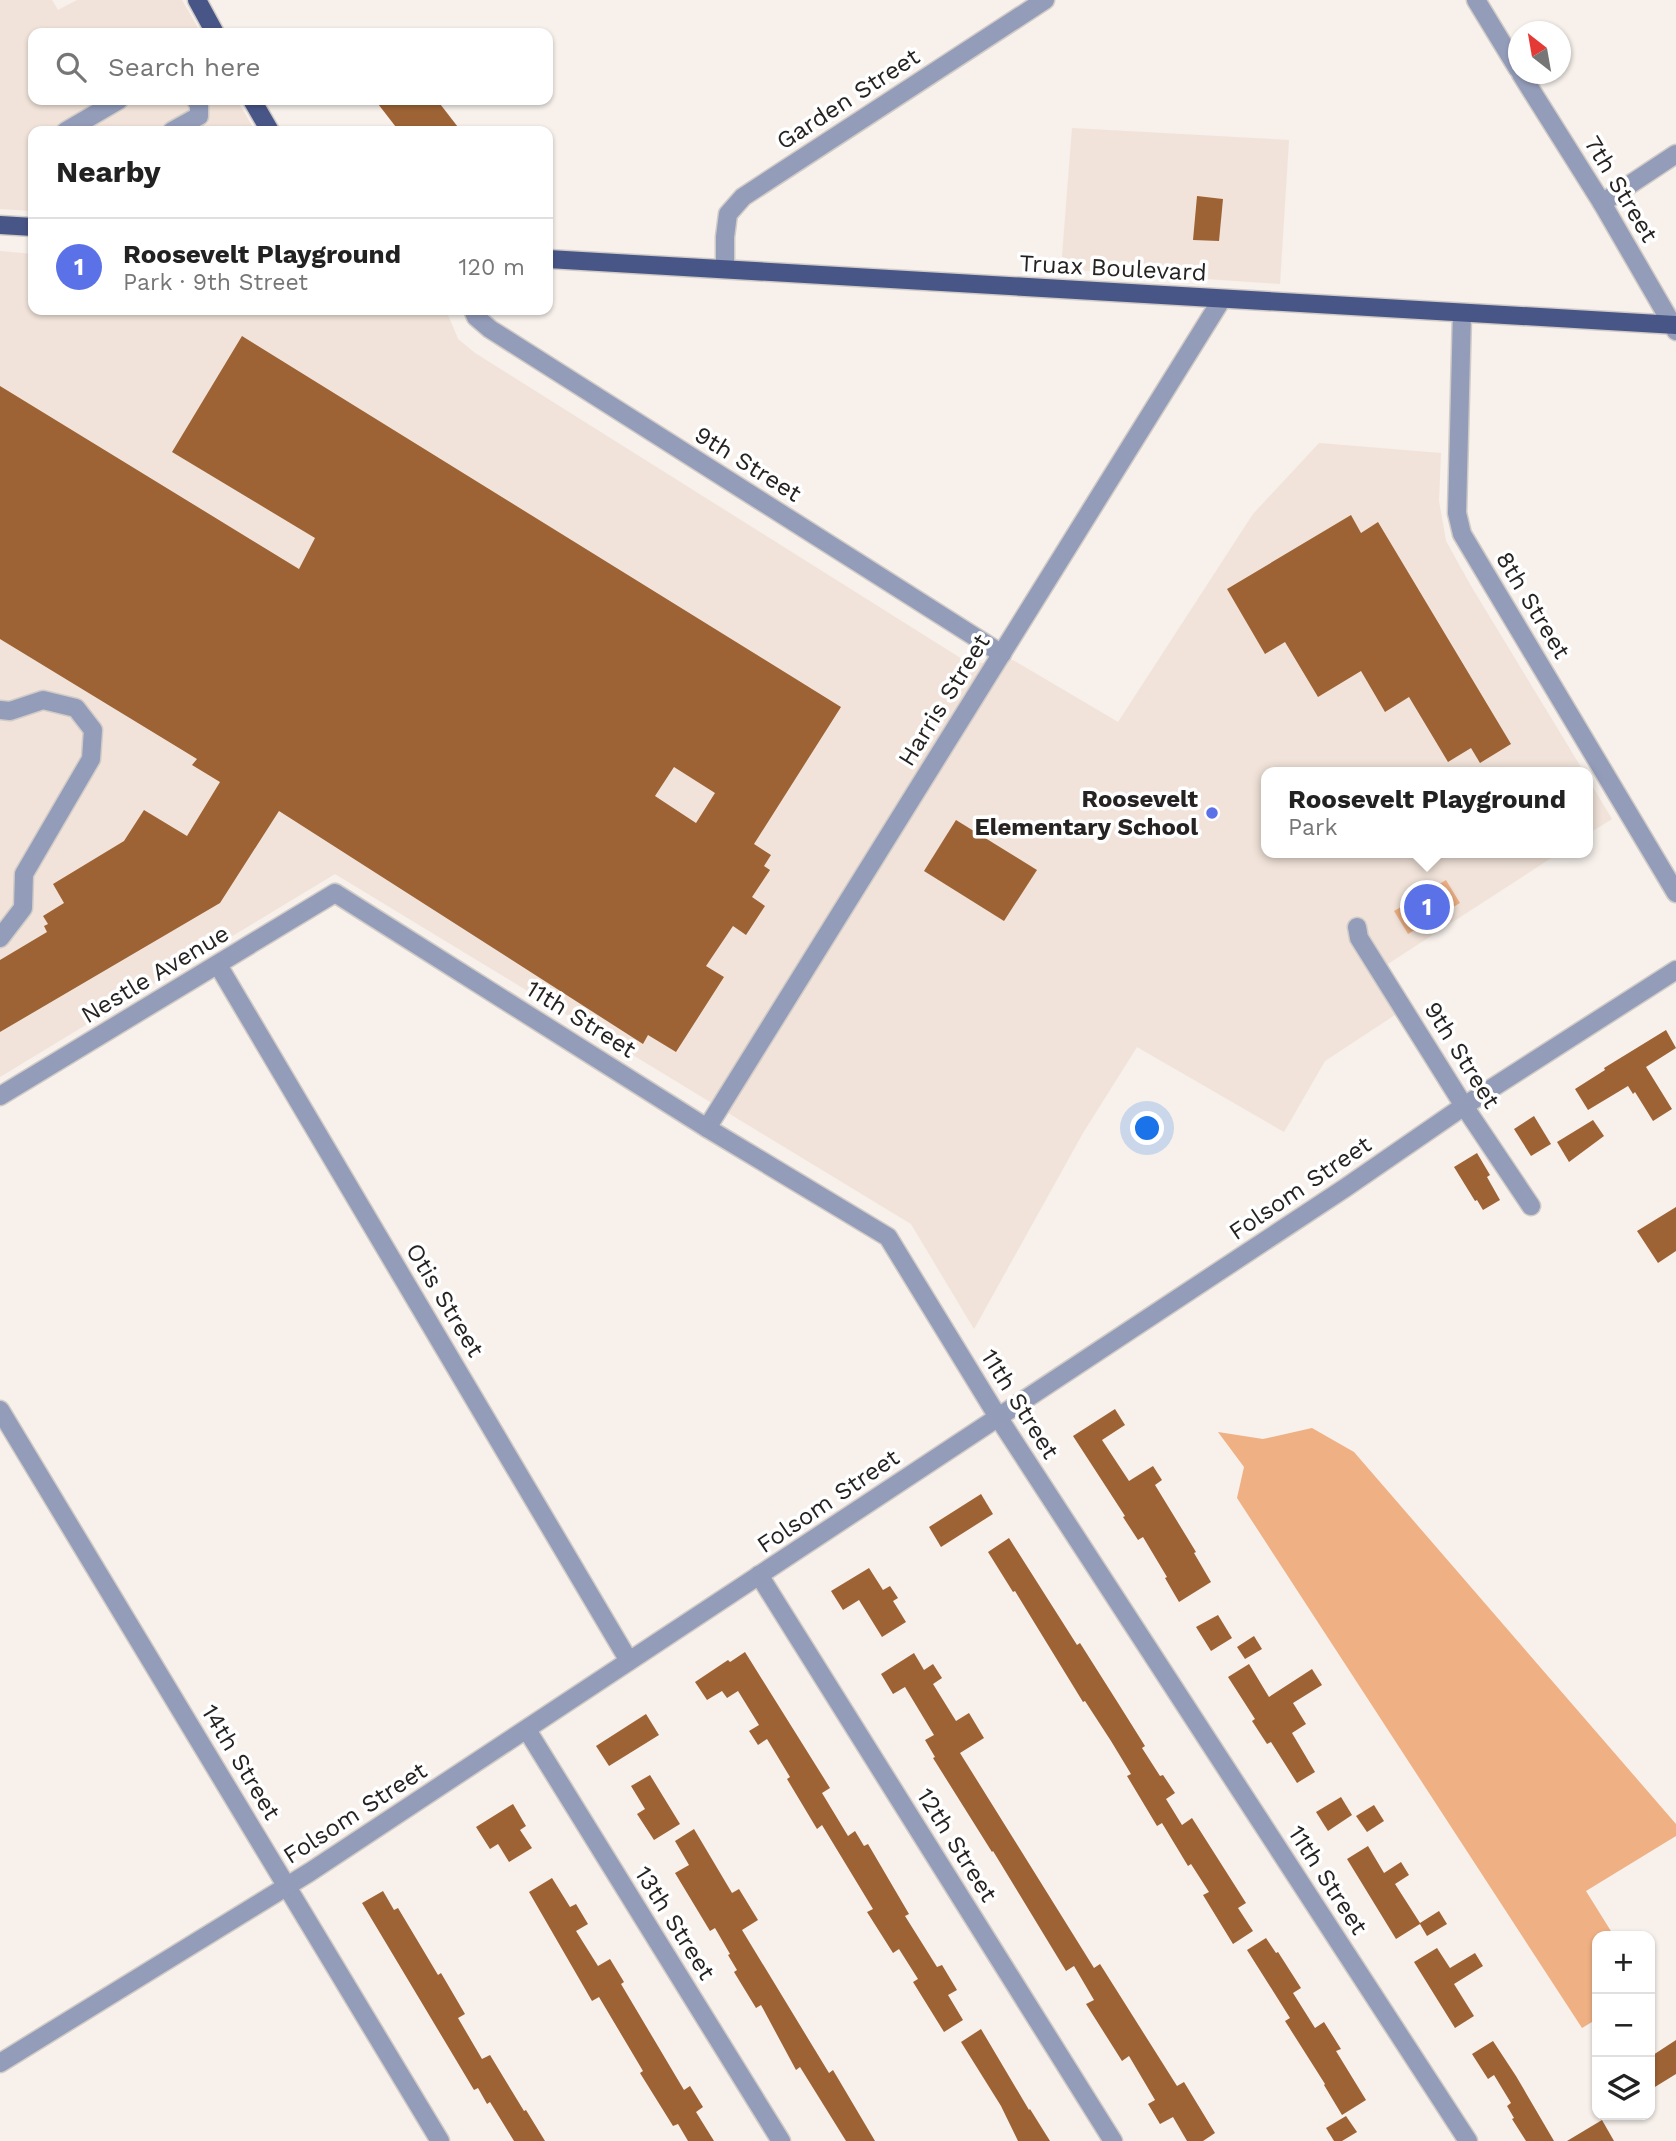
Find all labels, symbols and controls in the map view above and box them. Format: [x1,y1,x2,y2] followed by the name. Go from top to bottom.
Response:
[1508,21,1571,84] north arrow
[28,28,553,105] search box
[771,42,925,156] street label: Garden Street
[52,48,90,86] icon: search
[108,52,260,82] text: Search here
[1578,131,1664,247] street label: 7th Street
[56,154,161,189] text: Nearby
[123,239,401,269] text: Roosevelt Playground
[1019,249,1207,287] street label: Truax Boulevard
[74,254,84,281] text: 1
[459,254,525,281] text: 120 m
[123,269,308,296] text: Park · 9th Street
[690,420,806,508] street label: 9th Street
[1490,546,1576,664] street label: 8th Street
[892,629,996,771] street label: Harris Street
[1261,767,1593,858] popup
[1288,784,1566,814] text: Roosevelt Playground
[974,785,1199,841] place label: Roosevelt Elementary School
[1204,805,1220,821] marker: Roosevelt Elementary School
[1288,814,1337,841] text: Park
[1404,881,1450,933] pin: 1
[76,919,234,1029] street label: Nestle Avenue
[521,974,641,1064] street label: 11th Street
[1418,997,1506,1113] street label: 9th Street
[1130,1111,1164,1145] your location
[1224,1130,1376,1246] street label: Folsom Street
[400,1238,490,1362] street label: Otis Street
[975,1344,1065,1464] street label: 11th Street
[752,1443,904,1559] street label: Folsom Street
[196,1699,286,1825] street label: 14th Street
[278,1756,432,1870] street label: Folsom Street
[911,1783,1003,1907] street label: 12th Street
[1282,1820,1374,1940] street label: 11th Street
[629,1861,721,1985] street label: 13th Street
[1592,1931,1655,2120] map controls
[1592,1931,1655,1994] button: +
[1592,1994,1655,2057] button: −
[1592,2057,1655,2120] button: layers

